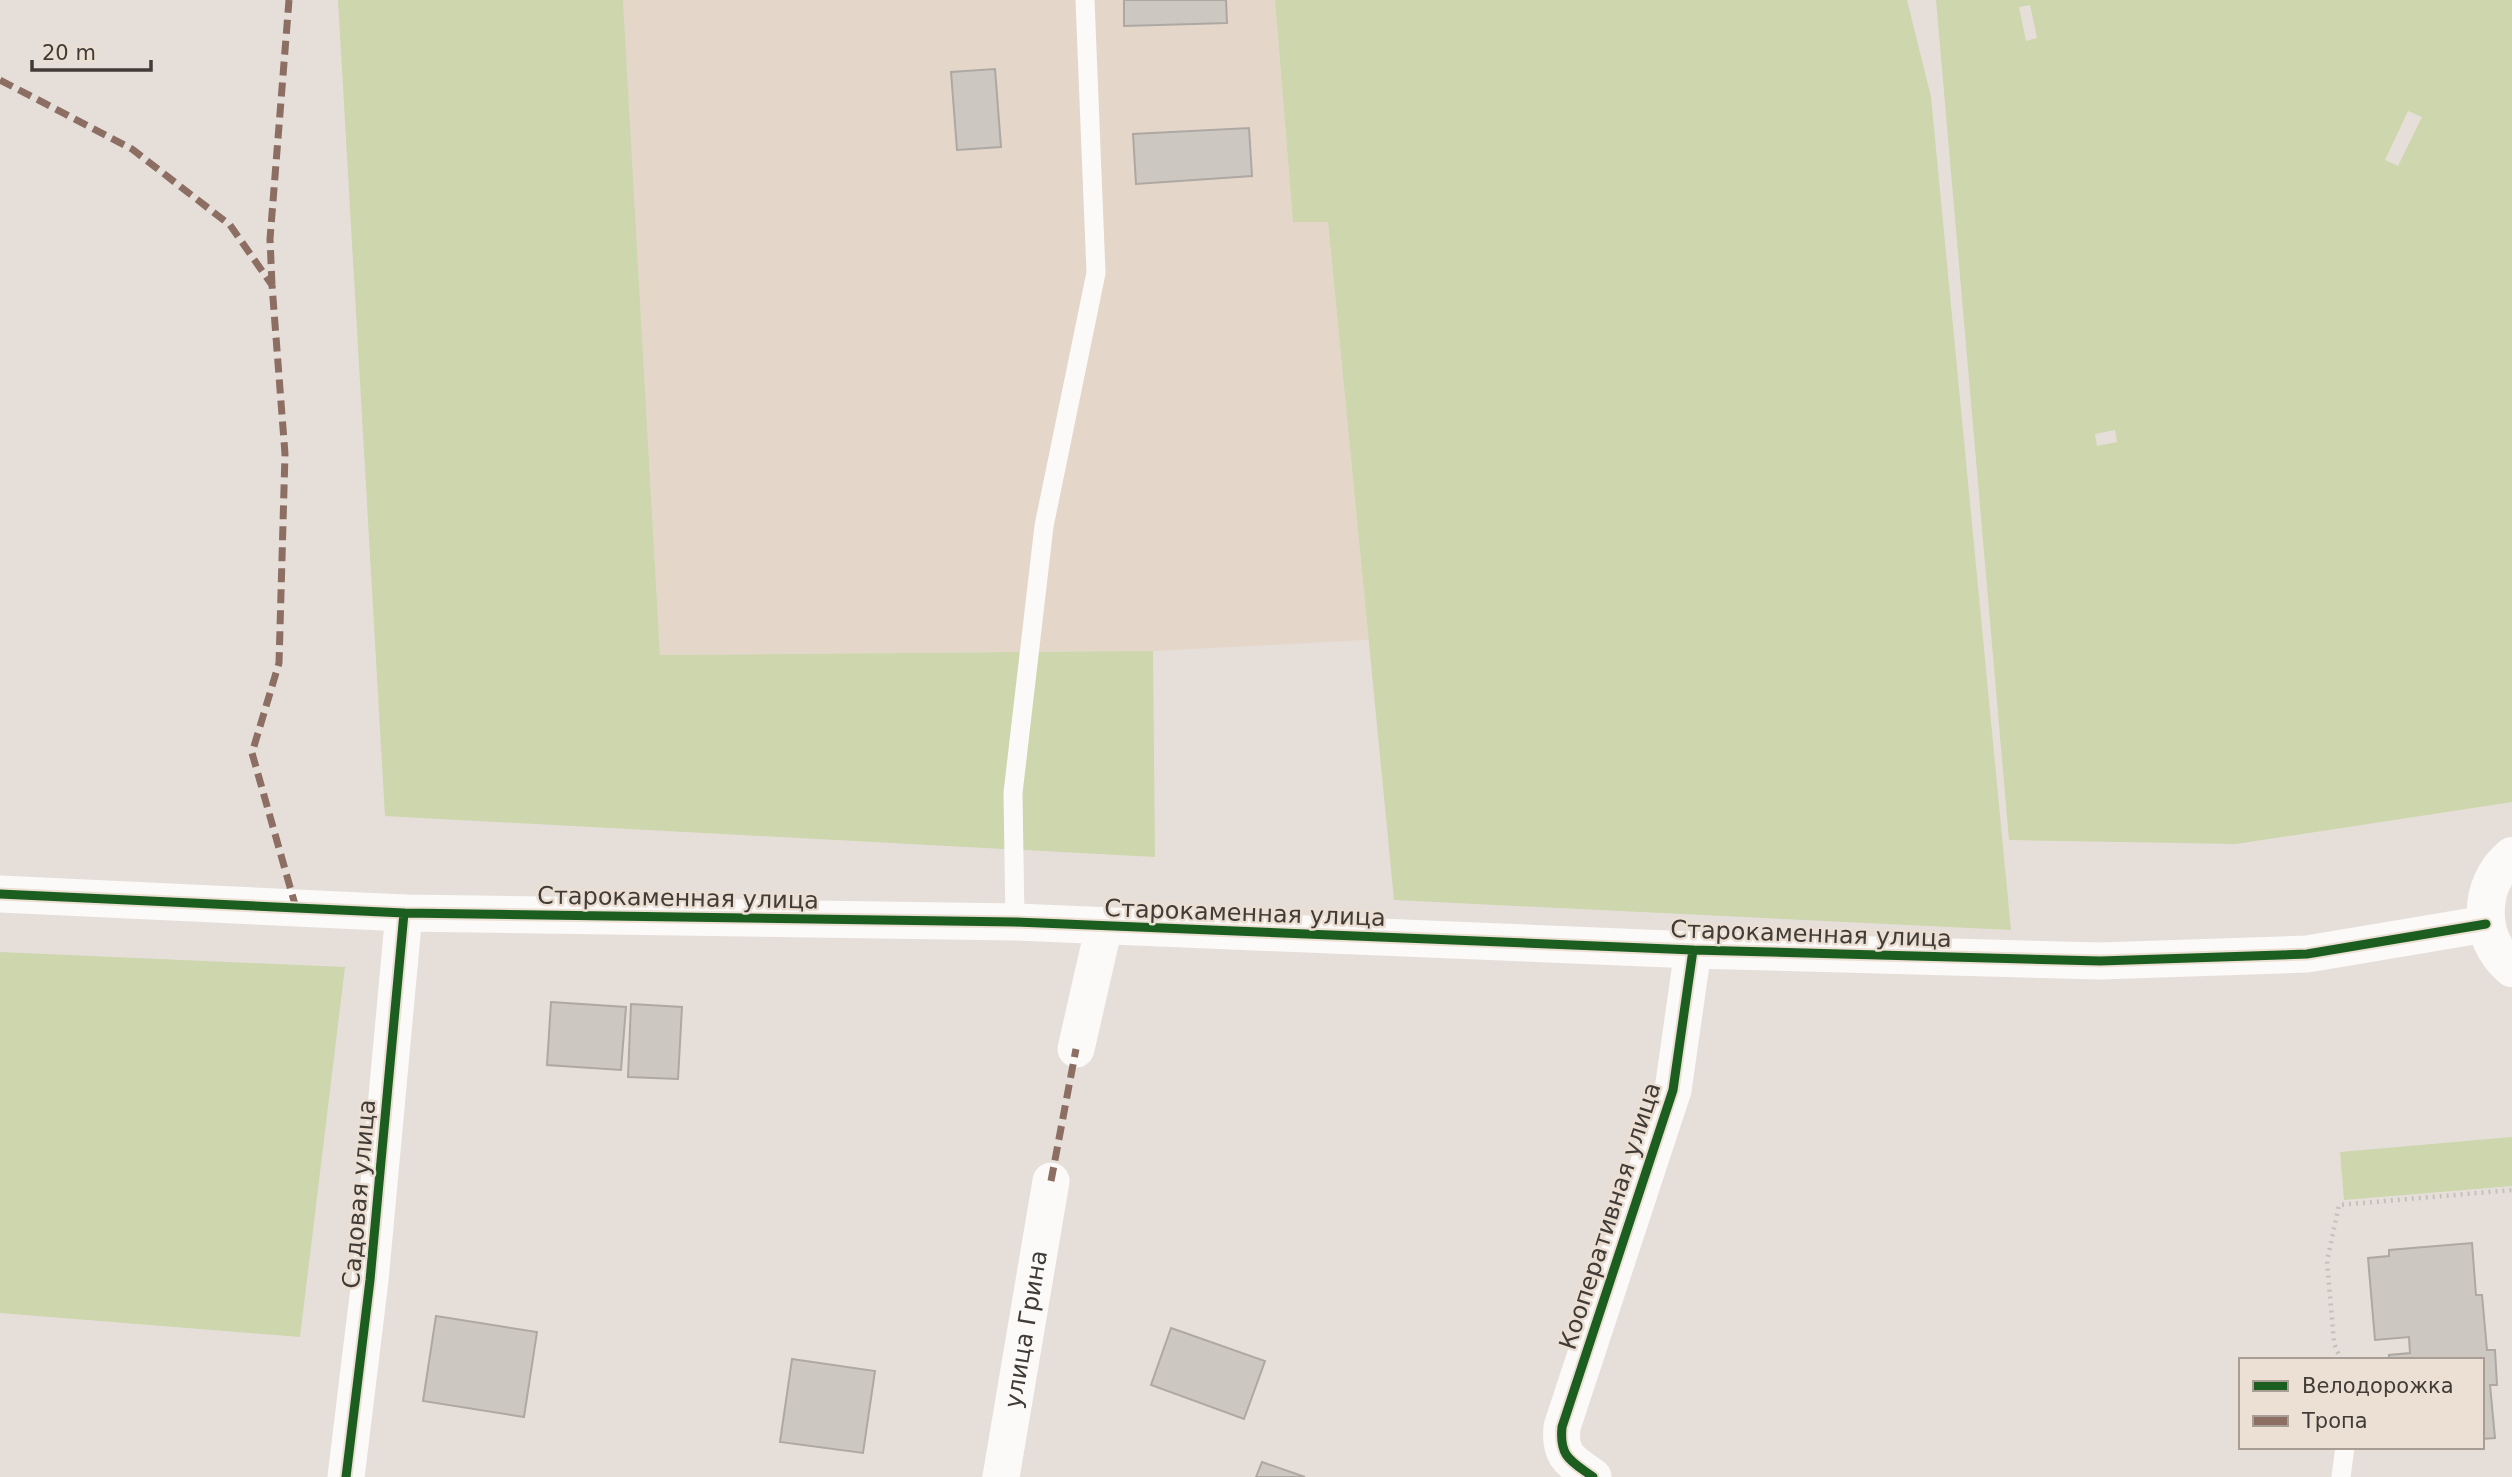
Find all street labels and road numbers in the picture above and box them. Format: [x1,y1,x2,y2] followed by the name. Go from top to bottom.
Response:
[537,882,819,914] street label: Старокаменная улица
[1104,894,1386,932] street label: Старокаменная улица
[1670,915,1952,953] street label: Старокаменная улица
[1554,1079,1666,1353] street label: Кооперативная улица
[337,1098,381,1290] street label: Садовая улица
[999,1248,1053,1410] street label: улица Грина

